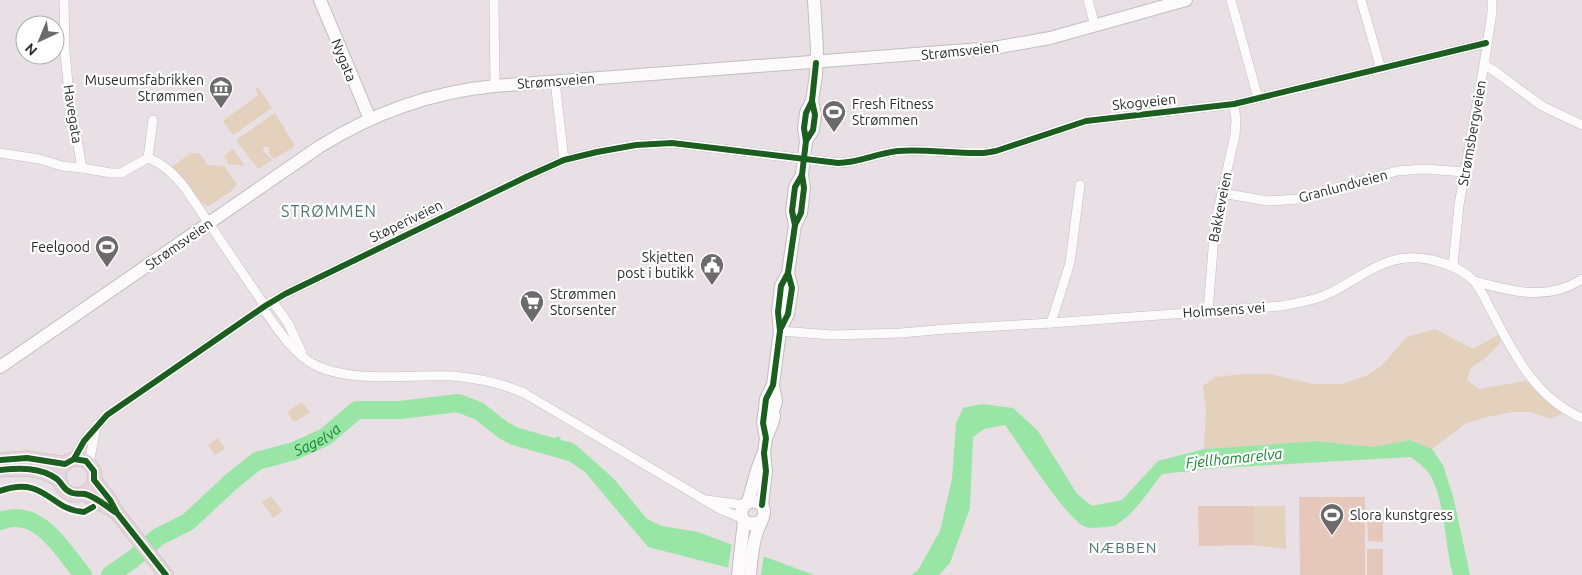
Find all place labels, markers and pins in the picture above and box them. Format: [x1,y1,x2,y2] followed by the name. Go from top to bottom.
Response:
[85,72,204,104] place label: Museumsfabrikken Strømmen
[208,75,234,109] museum icon: Museumsfabrikken Strømmen
[852,96,934,128] place label: Fresh Fitness Strømmen
[821,99,847,133] sports icon: Fresh Fitness Strømmen
[94,234,120,268] sports icon: Feelgood
[31,239,90,255] place label: Feelgood
[617,249,694,281] place label: Skjetten post i butikk
[699,252,725,286] public building icon: Skjetten post i butikk
[550,286,617,318] place label: Strømmen Storsenter
[519,289,545,323] supermarket icon: Strømmen Storsenter
[1319,502,1345,536] sports icon: Slora kunstgress
[1350,507,1453,523] place label: Slora kunstgress

